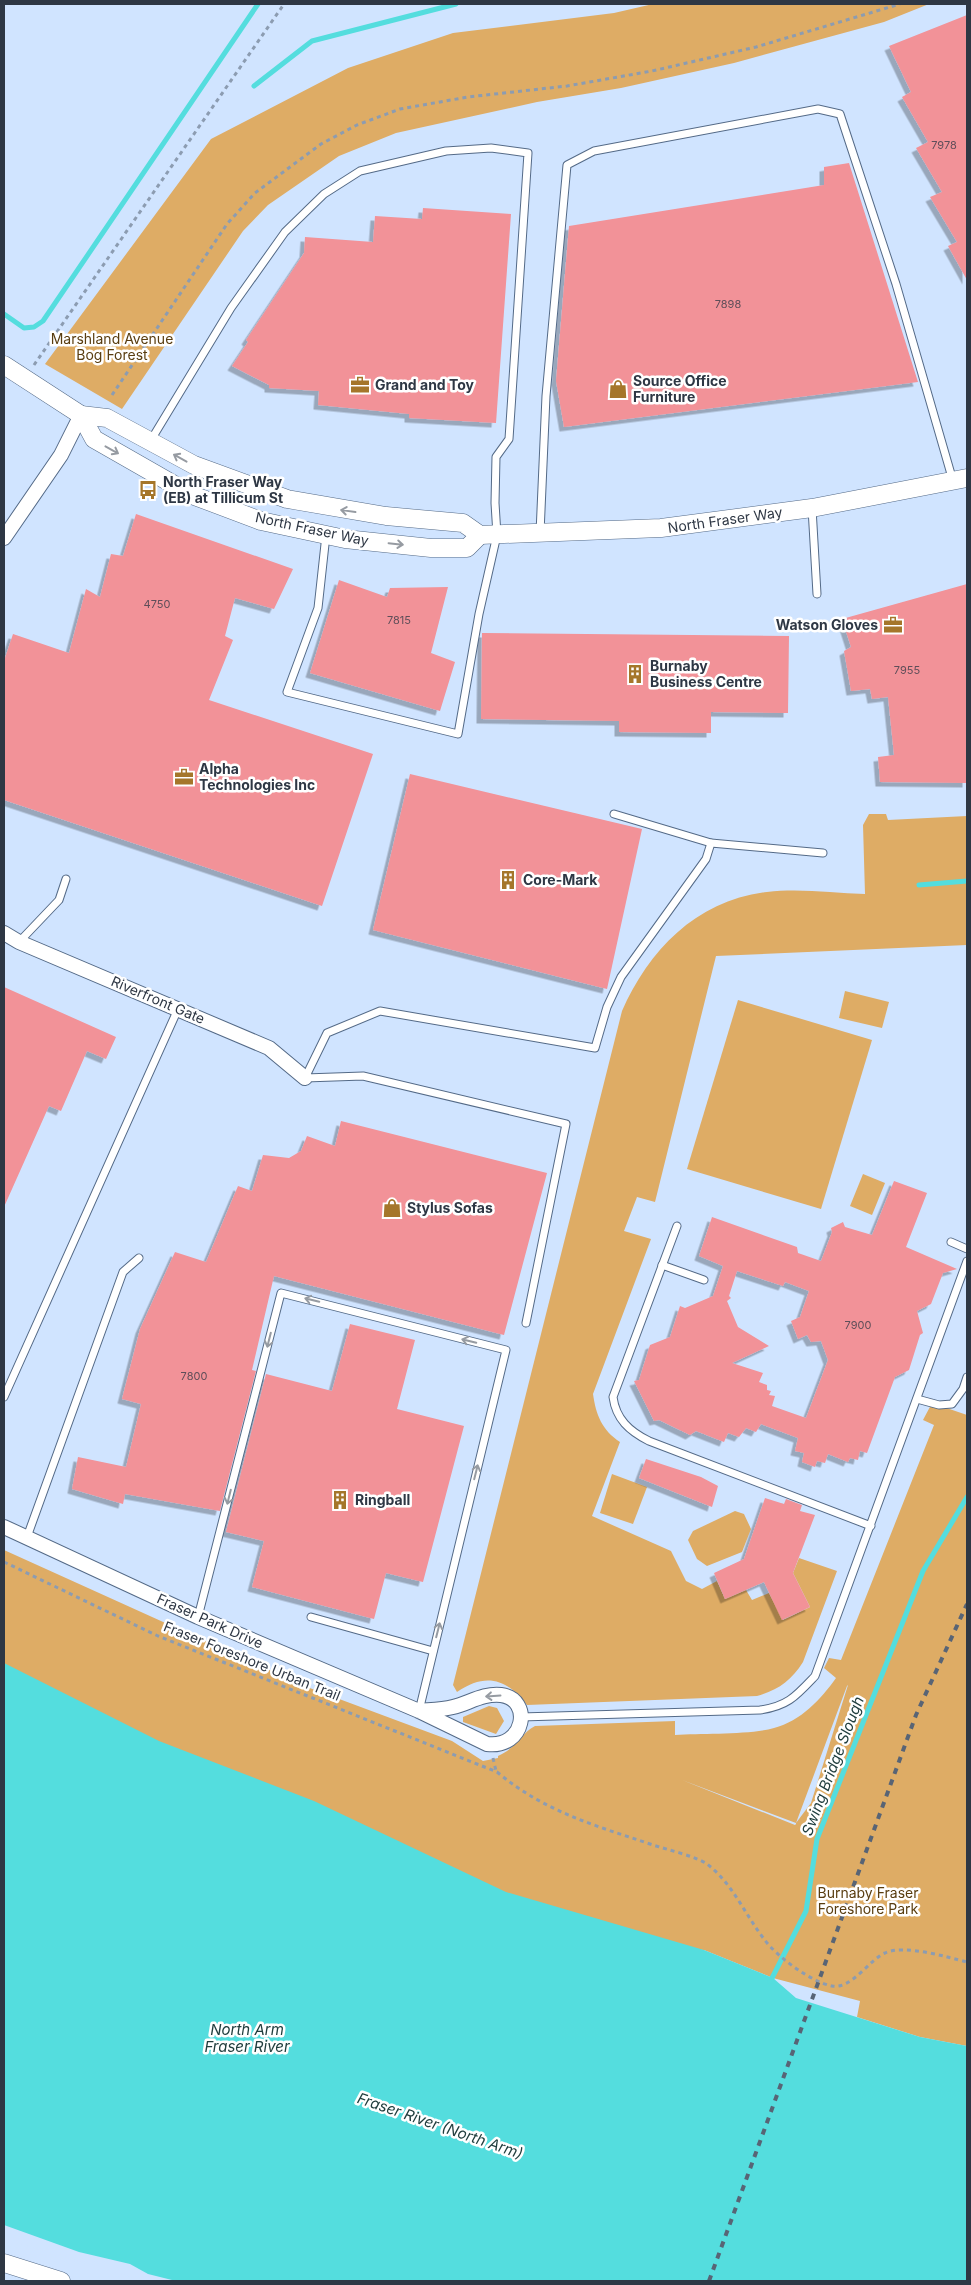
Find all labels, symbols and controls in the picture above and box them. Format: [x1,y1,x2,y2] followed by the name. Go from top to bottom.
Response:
[931,138,957,152] house number: 7978
[715,297,741,311] house number: 7898
[51,330,173,363] park label: Marshland Avenue Bog Forest
[633,372,727,405] place label: Source Office Furniture
[349,374,371,396] office icon: Grand and Toy
[375,376,475,393] place label: Grand and Toy
[607,378,629,400] shop icon: Source Office Furniture
[105,445,119,455] one-way arrow
[173,453,188,463] one-way arrow
[163,473,283,506] place label: North Fraser Way (EB) at Tillicum St
[137,479,159,501] bus stop icon: North Fraser Way (EB) at Tillicum St
[667,503,783,536] street label: North Fraser Way
[340,506,356,516] one-way arrow
[254,508,371,549] street label: North Fraser Way
[388,539,404,549] one-way arrow
[144,597,170,611] house number: 4750
[387,613,411,627] house number: 7815
[882,614,904,636] office icon: Watson Gloves
[776,616,878,633] place label: Watson Gloves
[650,657,762,690] place label: Burnaby Business Centre
[624,663,646,685] building icon: Burnaby Business Centre
[894,663,920,677] house number: 7955
[199,760,315,793] place label: Alpha Technologies Inc
[173,766,195,788] office icon: Alpha Technologies Inc
[497,869,519,891] building icon: Core-Mark
[523,871,598,888] place label: Core-Mark
[109,972,208,1027] street label: Riverfront Gate
[381,1197,403,1219] shop icon: Stylus Sofas
[407,1199,493,1216] place label: Stylus Sofas
[304,1295,320,1305] one-way arrow
[845,1318,871,1332] house number: 7900
[264,1331,273,1347] one-way arrow
[462,1336,478,1345] one-way arrow
[181,1369,207,1383] house number: 7800
[472,1464,481,1480] one-way arrow
[224,1489,233,1505] one-way arrow
[329,1489,351,1511] building icon: Ringball
[355,1491,410,1508] place label: Ringball
[154,1590,266,1652] street label: Fraser Park Drive
[161,1617,343,1704] street label: Fraser Foreshore Urban Trail
[434,1622,443,1638] one-way arrow
[485,1691,501,1700] one-way arrow
[797,1693,868,1838] water label: Swing Bridge Slough
[818,1884,919,1917] park label: Burnaby Fraser Foreshore Park
[204,2020,290,2056] water label: North Arm Fraser River
[355,2088,525,2163] water label: Fraser River (North Arm)

